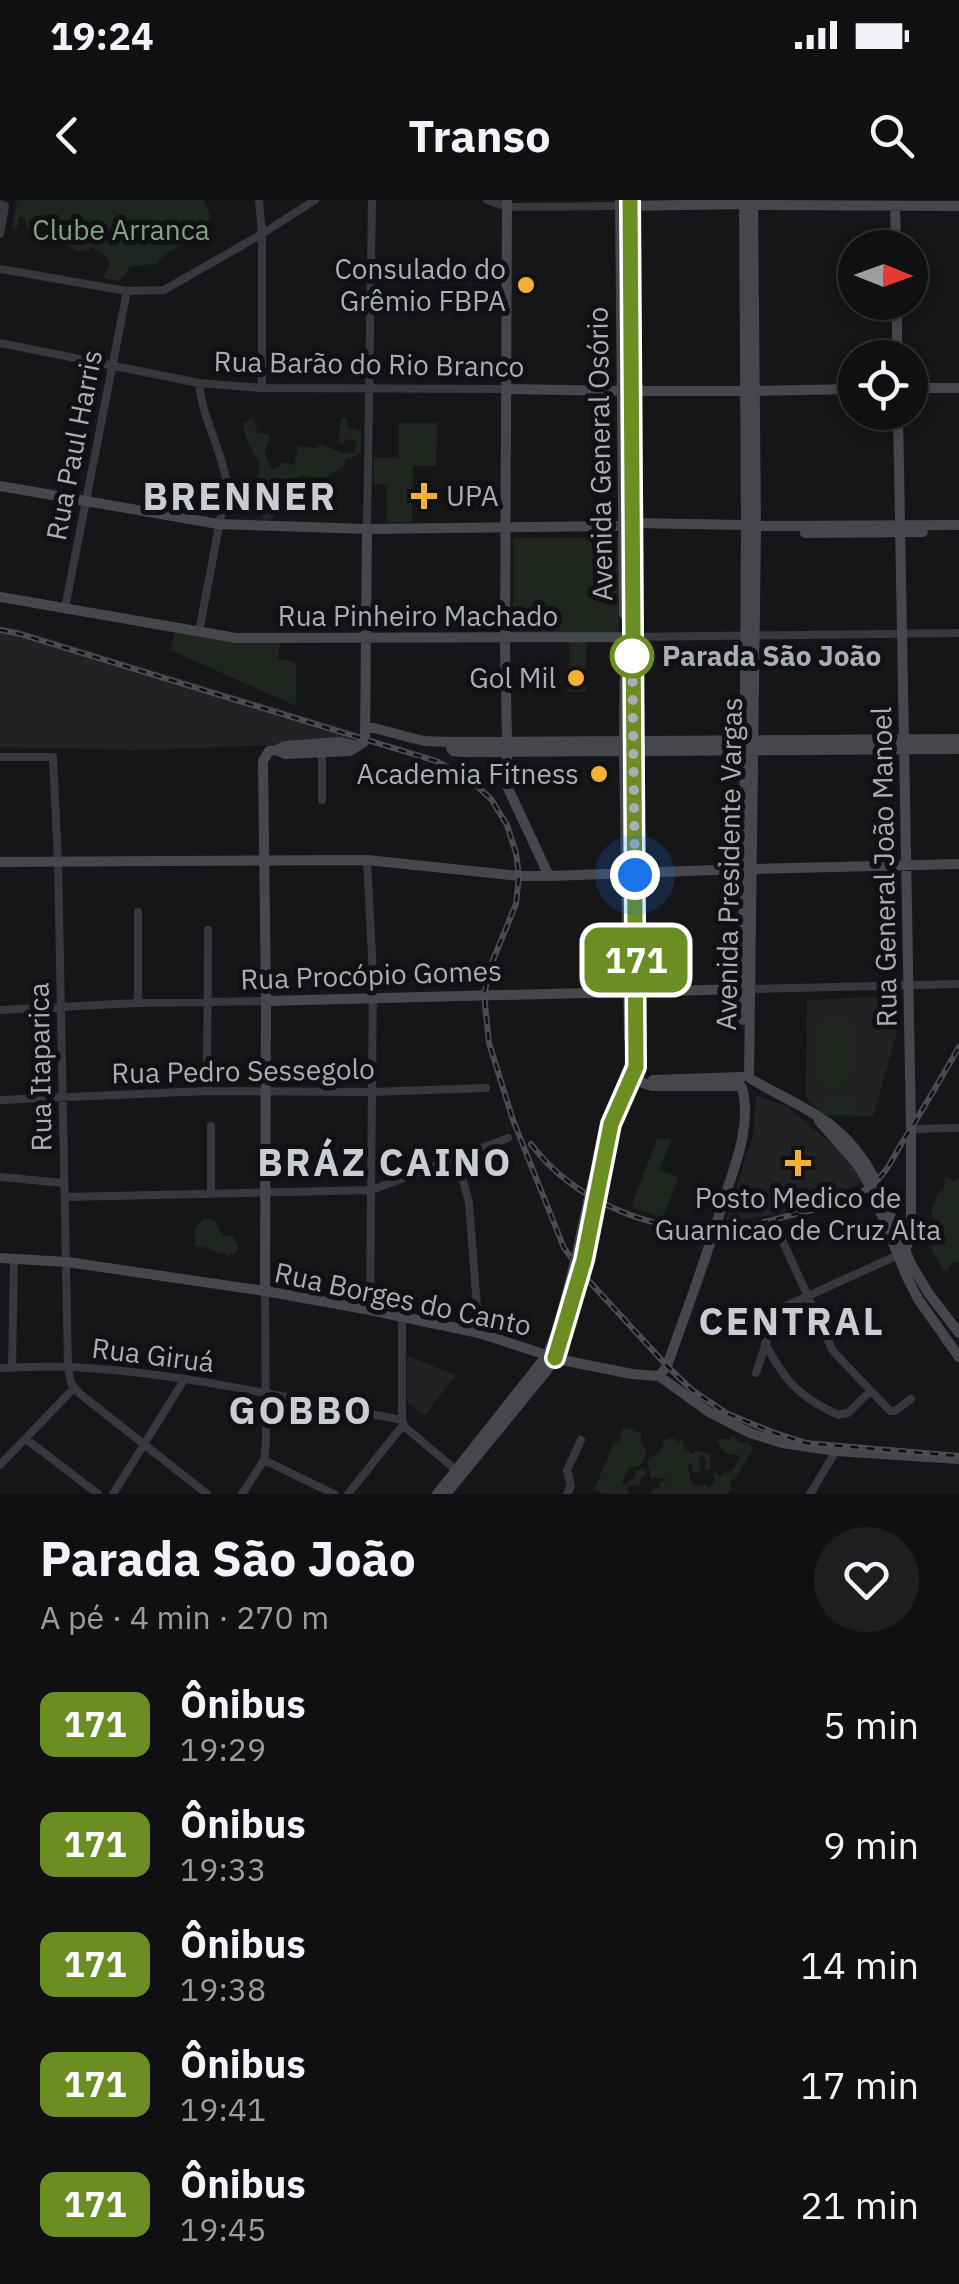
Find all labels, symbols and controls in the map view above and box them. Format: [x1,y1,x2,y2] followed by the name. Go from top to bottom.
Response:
[50,11,154,60] text: 19:24
[408,106,551,164] text: Transo
[40,108,95,163] icon: back
[864,108,919,163] icon: search
[32,211,210,248] park label: Clube Arranca
[838,230,928,320] north arrow
[838,230,928,430] map controls
[334,250,506,319] place label: Consulado do Grêmio FBPA
[515,274,537,296] marker: Consulado do Grêmio FBPA
[578,306,621,602] street label: Avenida General Osório
[838,340,928,430] button: locate
[213,342,525,385] street label: Rua Barão do Rio Branco
[37,347,110,543] street label: Rua Paul Harris
[142,471,338,520] district label: BRENNER
[446,477,499,514] place label: UPA
[411,483,437,509] marker: UPA
[278,597,558,634] street label: Rua Pinheiro Machado
[611,635,653,677] marker: Parada São João
[662,637,881,674] place label: Parada São João
[469,659,556,696] place label: Gol Mil
[565,667,587,689] marker: Gol Mil
[707,697,750,1031] street label: Avenida Presidente Vargas
[862,707,905,1027] street label: Rua General João Manoel
[357,755,579,792] place label: Academia Fitness
[588,763,610,785] marker: Academia Fitness
[610,850,660,900] your location
[578,928,694,992] line badge: 171
[604,937,668,983] text: 171
[240,951,502,998] street label: Rua Procópio Gomes
[20,982,59,1152] street label: Rua Itaparica
[111,1050,375,1091] street label: Rua Pedro Sessegolo
[257,1137,513,1186] district label: BRÁZ CAINO
[785,1150,811,1176] marker: Posto Medico de Guarnicao de Cruz Alta
[655,1179,941,1248] place label: Posto Medico de Guarnicao de Cruz Alta
[271,1253,535,1344] street label: Rua Borges do Canto
[699,1296,885,1345] district label: CENTRAL
[90,1329,216,1380] street label: Rua Giruá
[229,1385,373,1434] district label: GOBBO
[40,1527,416,1589] text: Parada São João
[814,1527,919,1632] button: heart
[40,1596,329,1638] text: A pé · 4 min · 270 m
[180,1679,306,1728] text: Ônibus
[823,1700,919,1749] text: 5 min
[63,1701,127,1747] text: 171
[180,1728,266,1770] text: 19:29
[180,1799,306,1848] text: Ônibus
[823,1820,919,1869] text: 9 min
[63,1821,127,1867] text: 171
[180,1848,266,1890] text: 19:33
[180,1919,306,1968] text: Ônibus
[800,1940,919,1989] text: 14 min
[63,1941,127,1987] text: 171
[180,1968,266,2010] text: 19:38
[180,2039,306,2088] text: Ônibus
[800,2060,919,2109] text: 17 min
[63,2061,127,2107] text: 171
[180,2088,266,2130] text: 19:41
[180,2159,306,2208] text: Ônibus
[800,2180,919,2229] text: 21 min
[63,2181,127,2227] text: 171
[180,2208,266,2250] text: 19:45

